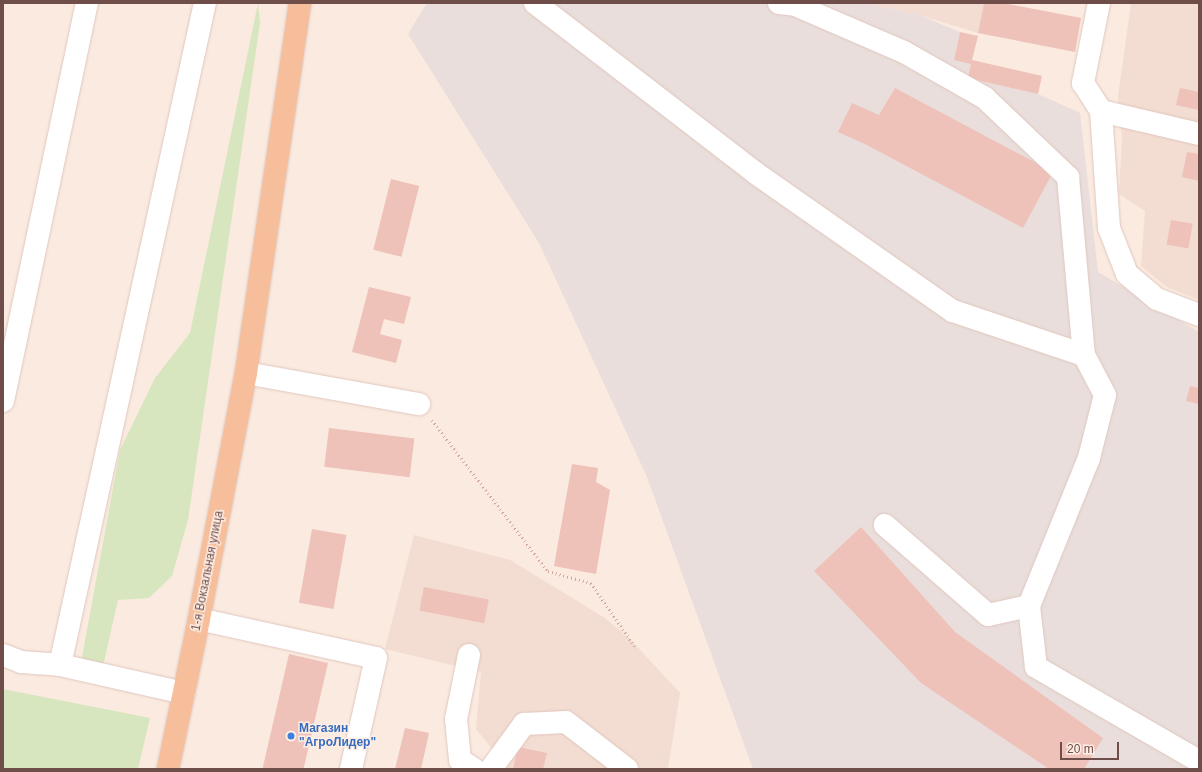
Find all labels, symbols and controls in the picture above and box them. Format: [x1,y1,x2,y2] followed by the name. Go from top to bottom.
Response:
[189,510,227,632] street label: 1-я Вокзальная улица
[299,722,376,750] place label: Магазин "АгроЛидер"
[286,731,296,741] marker: Магазин "АгроЛидер"
[1062,734,1121,760] scale bar
[1067,742,1094,756] text: 20 m

